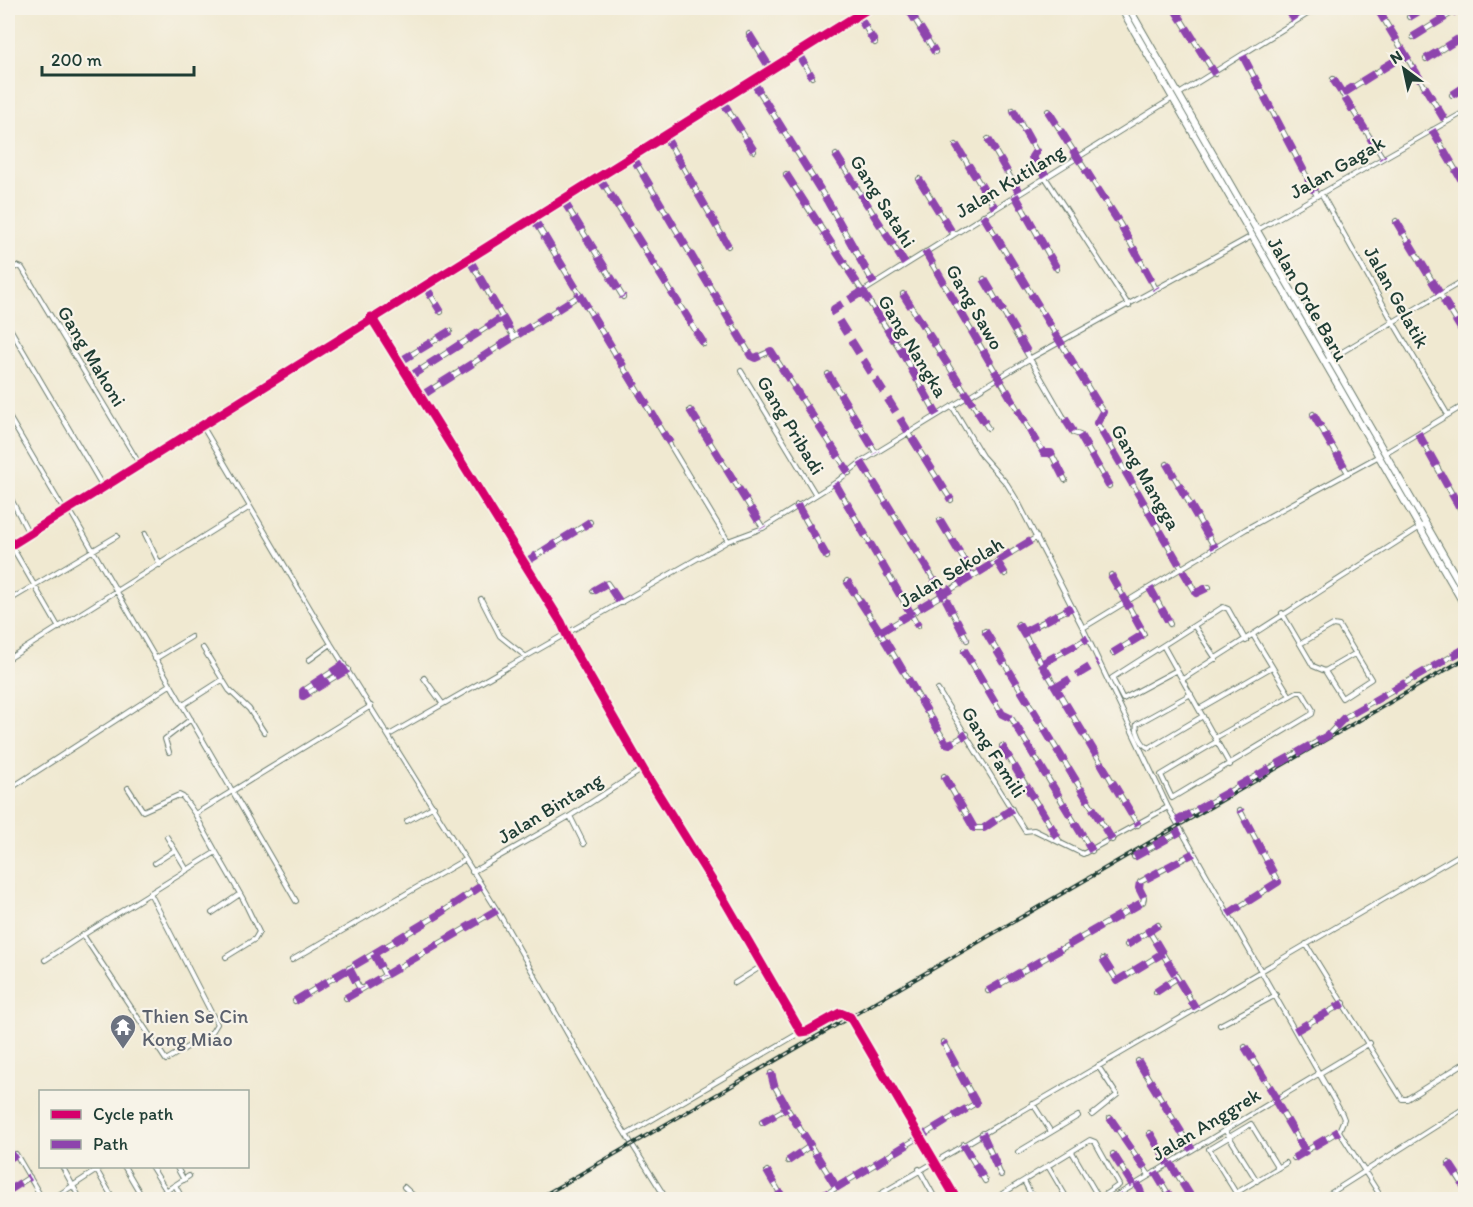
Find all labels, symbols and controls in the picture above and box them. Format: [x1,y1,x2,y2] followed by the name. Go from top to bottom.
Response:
[42,39,194,77] scale bar
[1374,39,1434,99] north arrow
[1386,46,1406,68] text: N
[51,49,102,71] text: 200 m
[1285,130,1389,204] street label: Jalan Gagak
[951,139,1070,223] street label: Jalan Kutilang
[845,150,921,252] street label: Gang Satahi
[1263,232,1353,366] street label: Jalan Orde Baru
[1359,242,1435,352] street label: Jalan Gelatik
[941,260,1009,354] street label: Gang Sawo
[873,290,953,402] street label: Gang Nangka
[53,301,131,411] street label: Gang Mahoni
[752,371,830,479] street label: Gang Pribadi
[1106,420,1186,535] street label: Gang Mangga
[894,531,1008,613] street label: Jalan Sekolah
[957,702,1031,802] street label: Gang Famili
[493,767,608,849] street label: Jalan Bintang
[142,1004,248,1051] place label: Thien Se Cin Kong Miao
[108,1012,138,1050] temple icon: Thien Se Cin Kong Miao
[1147,1082,1265,1166] street label: Jalan Anggrek
[39,1090,249,1168] legend
[93,1103,174,1125] text: Cycle path
[93,1133,128,1155] text: Path

